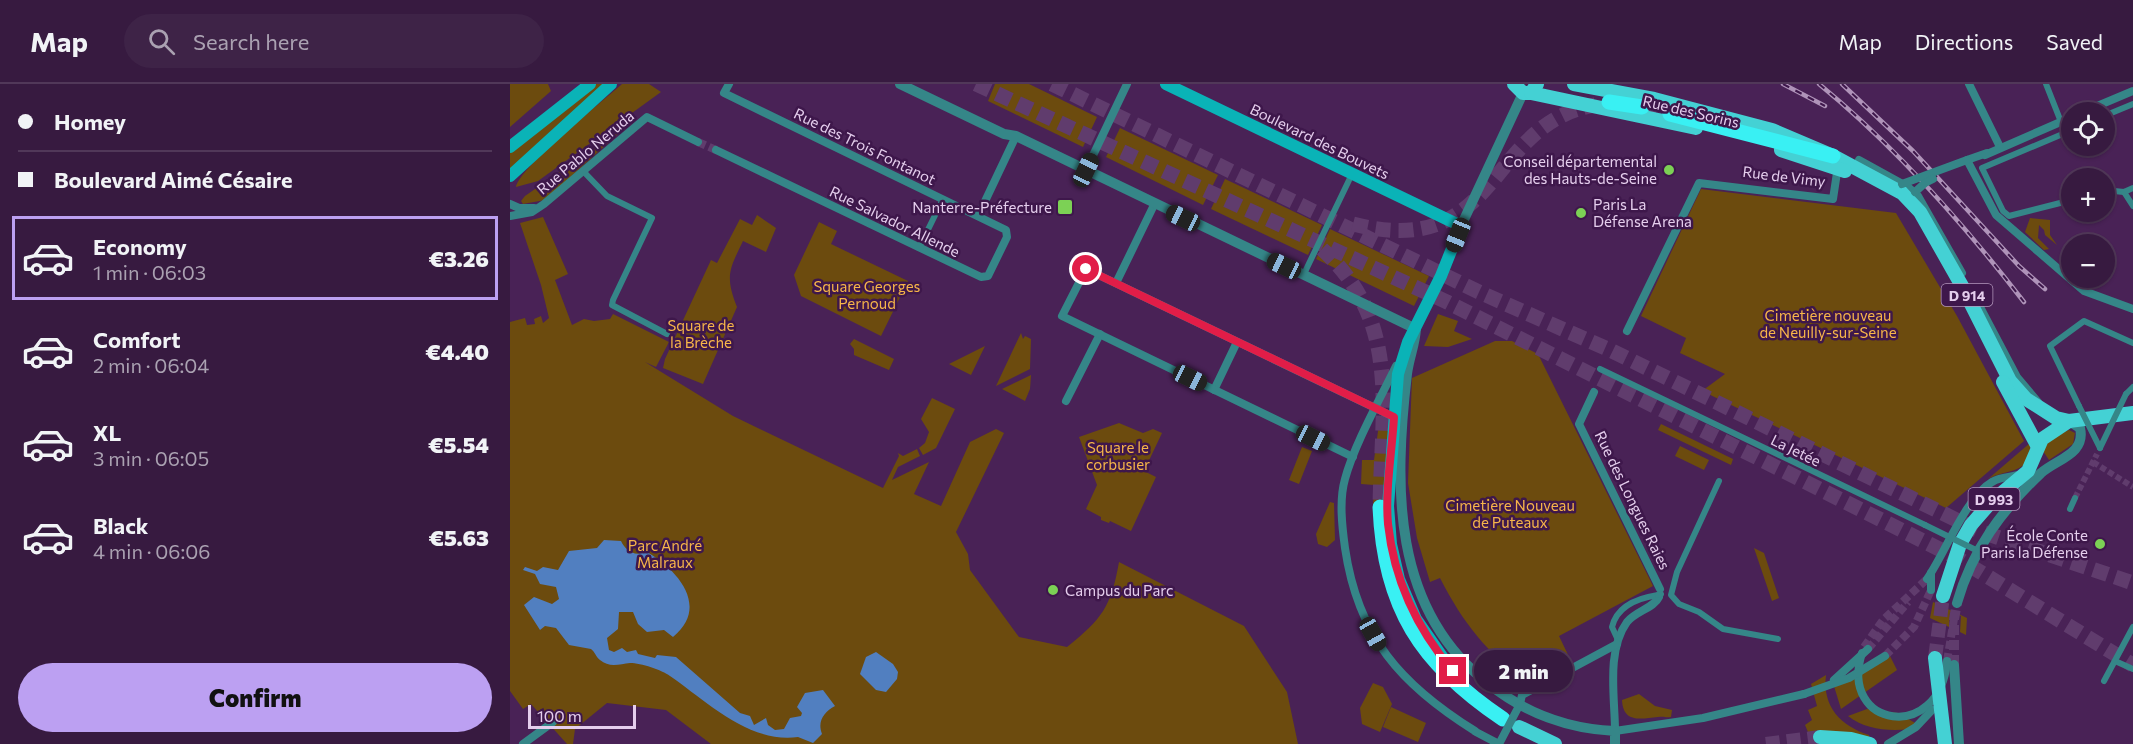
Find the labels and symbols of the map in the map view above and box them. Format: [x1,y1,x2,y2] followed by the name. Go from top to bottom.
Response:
[1641,91,1741,131] street label: Rue des Sorins
[1247,99,1393,183] street label: Boulevard des Bouvets
[791,104,939,188] street label: Rue des Trois Fontanot
[533,106,637,198] street label: Rue Pablo Neruda
[1070,150,1102,190] car
[1503,152,1657,187] place label: Conseil départemental des Hauts-de-Seine
[1742,162,1827,190] street label: Rue de Vimy
[1662,163,1676,177] marker: Conseil départemental des Hauts-de-Seine
[827,182,963,260] street label: Rue Salvador Allende
[1593,195,1692,230] place label: Paris La Défense Arena
[912,198,1052,216] place label: Nanterre-Préfecture
[1056,198,1074,216] marker: Nanterre-Préfecture
[1163,202,1203,234] car
[1574,206,1588,220] marker: Paris La Défense Arena
[1443,215,1473,255] car
[1264,250,1304,282] car
[1072,255,1099,282] route start
[814,277,921,312] park label: Square Georges Pernoud
[1942,284,1992,306] road number: D 914
[1759,306,1897,341] park label: Cimetière nouveau de Neuilly-sur-Seine
[668,316,735,351] park label: Square de la Brèche
[1170,362,1210,394] car
[1293,422,1333,454] car
[1592,428,1675,572] street label: Rue des Longues Raies
[1768,430,1824,470] street label: La Jetée
[1086,438,1150,473] park label: Square le corbusier
[1968,488,2020,510] road number: D 993
[1445,496,1575,531] park label: Cimetière Nouveau de Puteaux
[1981,525,2088,561] place label: École Conte Paris la Défense
[628,536,702,571] park label: Parc André Malraux
[2093,537,2107,551] marker: École Conte Paris la Défense
[1065,581,1173,599] place label: Campus du Parc
[1046,583,1060,597] marker: Campus du Parc
[1356,614,1390,654] car
[1474,650,1573,692] callout: 2 min
[1439,657,1466,684] route end
[528,702,636,730] scale bar

